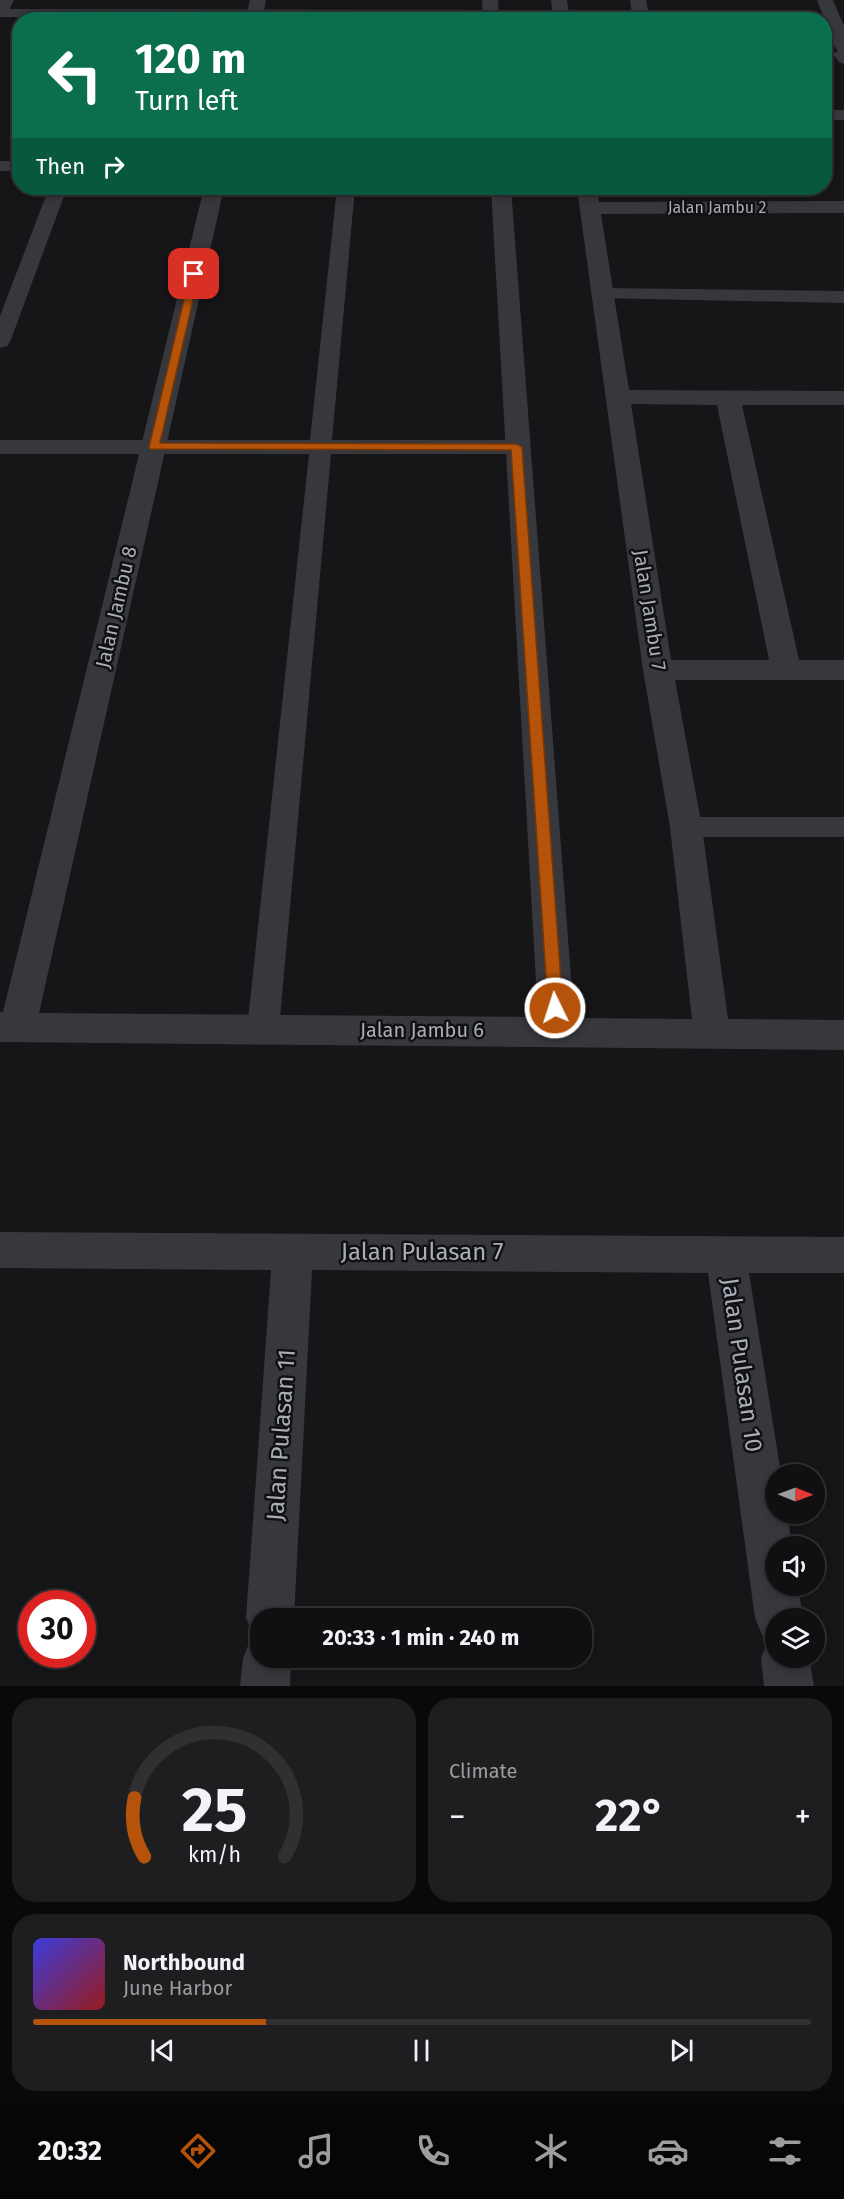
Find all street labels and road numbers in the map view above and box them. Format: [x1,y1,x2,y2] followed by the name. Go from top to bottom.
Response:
[668,198,766,217] street label: Jalan Jambu 2
[90,544,142,670] street label: Jalan Jambu 8
[629,548,671,672] street label: Jalan Jambu 7
[360,1018,484,1042] street label: Jalan Jambu 6
[341,1238,503,1266] street label: Jalan Pulasan 7
[716,1276,768,1454] street label: Jalan Pulasan 10
[261,1348,301,1522] street label: Jalan Pulasan 11

